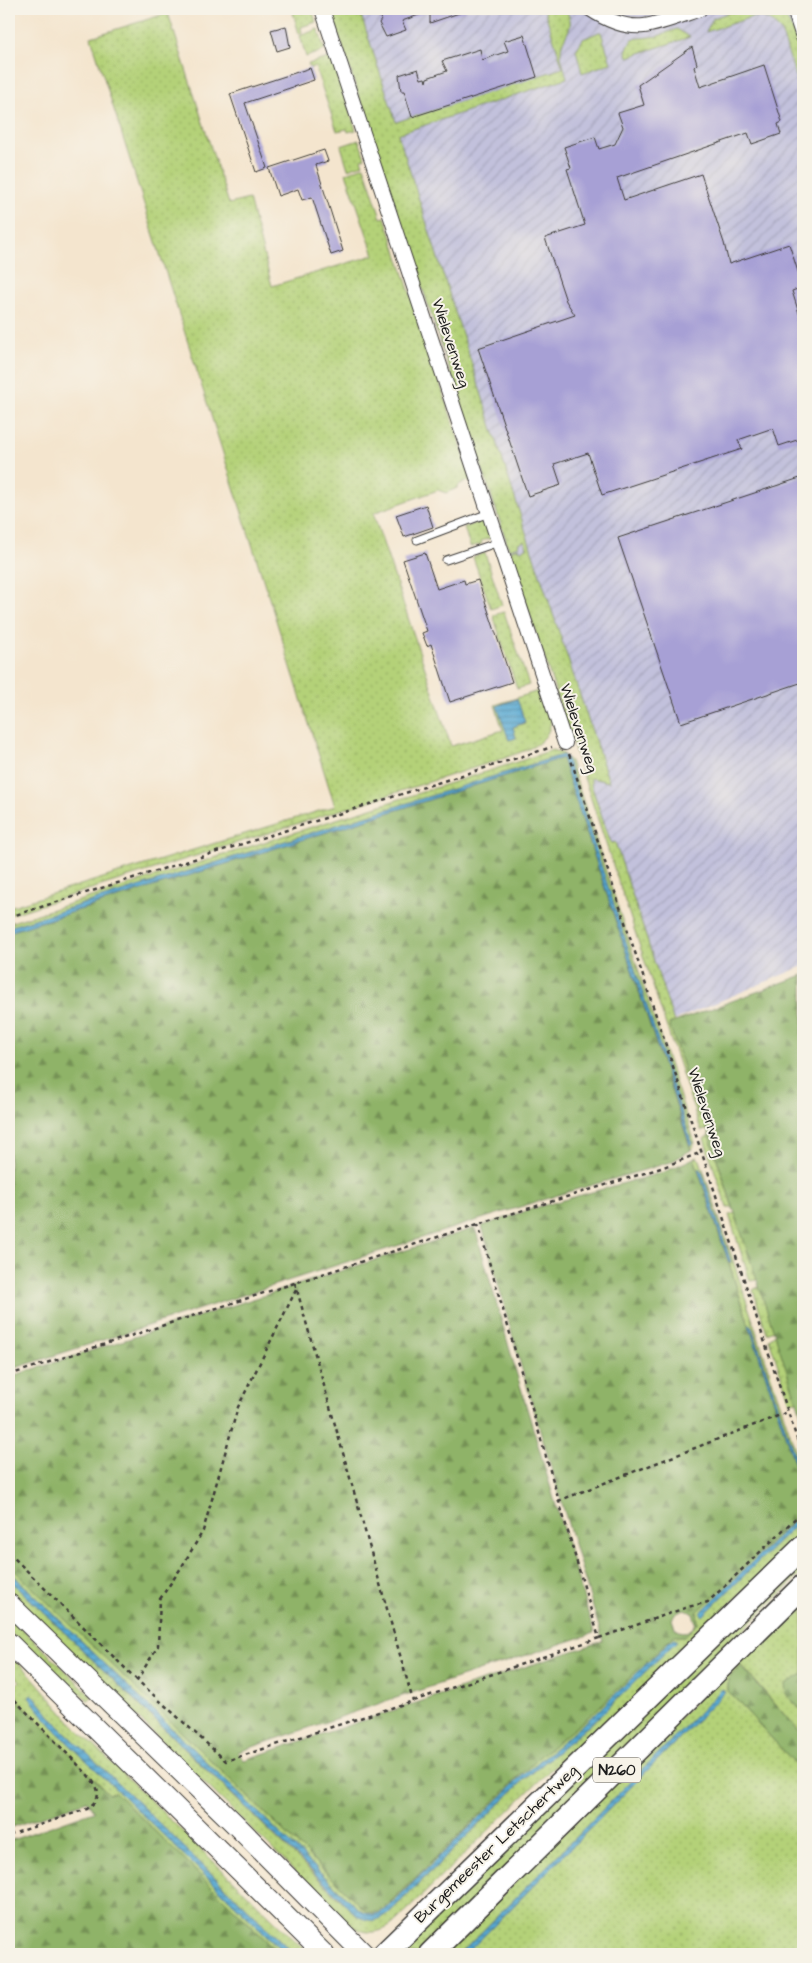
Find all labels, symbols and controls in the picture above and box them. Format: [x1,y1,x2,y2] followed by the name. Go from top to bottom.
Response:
[425,296,476,391] street label: Wielevenweg
[553,681,604,776] street label: Wielevenweg
[681,1065,732,1160] street label: Wielevenweg
[593,1758,641,1782] road number: N260
[409,1760,583,1929] street label: Burgemeester Letschertweg

